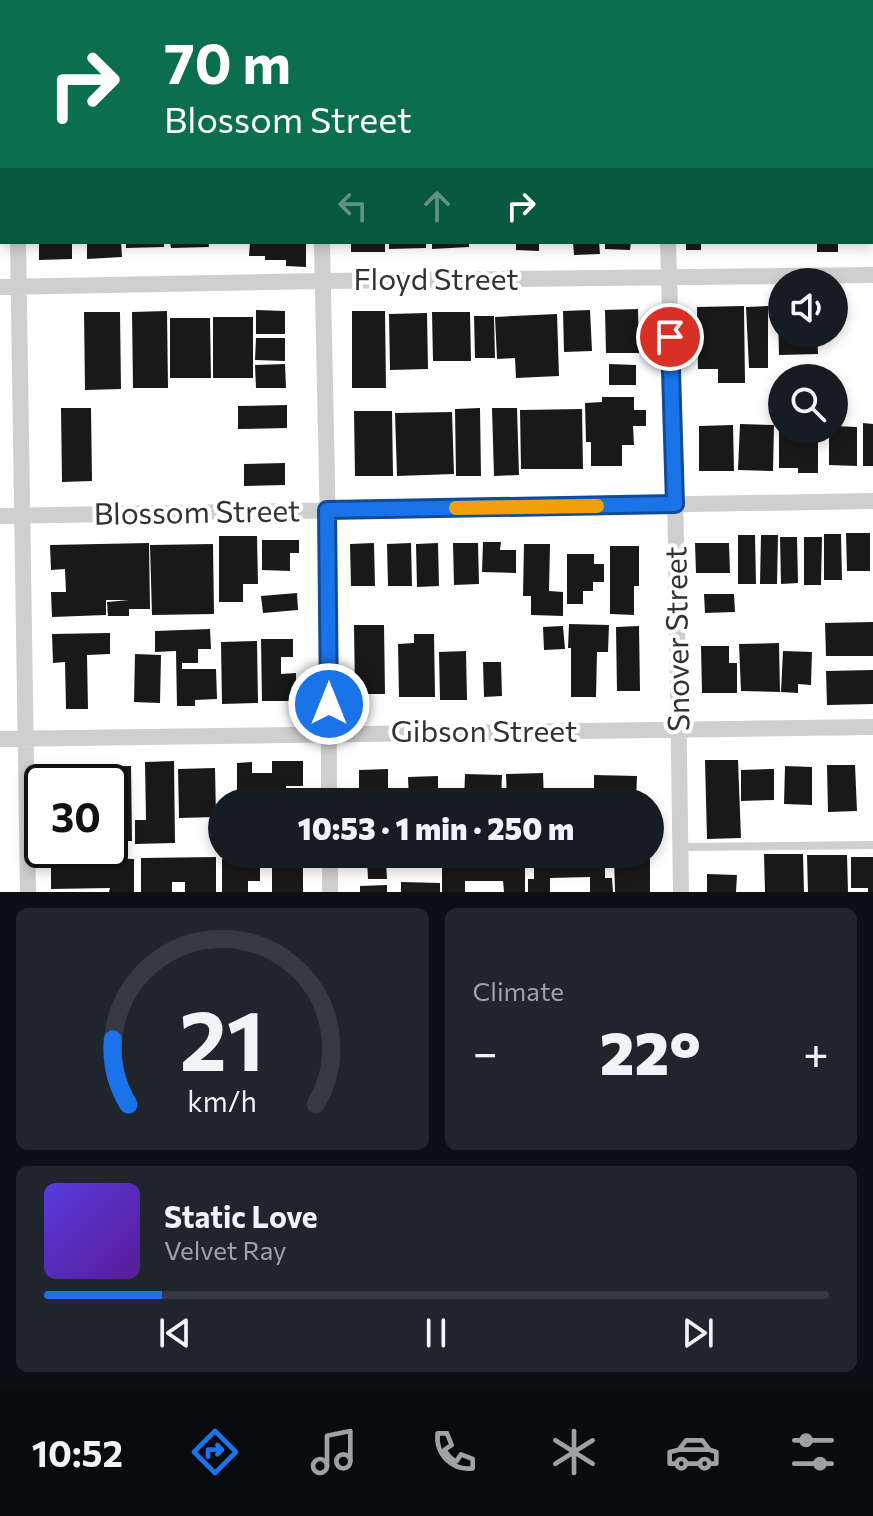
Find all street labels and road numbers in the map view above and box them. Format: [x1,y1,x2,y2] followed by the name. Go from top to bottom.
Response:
[353,259,519,296] street label: Floyd Street
[93,490,301,531] street label: Blossom Street
[655,546,696,732] street label: Snover Street
[391,711,577,748] street label: Gibson Street

